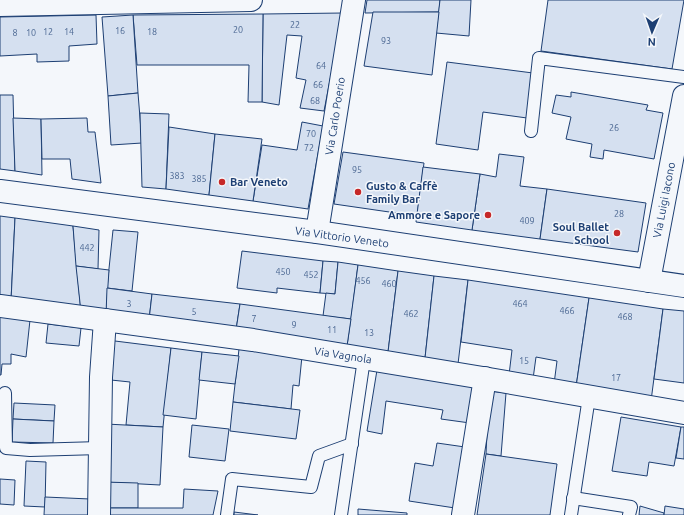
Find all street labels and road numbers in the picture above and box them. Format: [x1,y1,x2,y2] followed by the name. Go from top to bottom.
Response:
[323,76,347,156] street label: Via Carlo Poerio
[651,161,677,239] street label: Via Luigi Iacono
[294,224,390,250] street label: Via Vittorio Veneto
[313,345,373,365] street label: Via Vagnola

